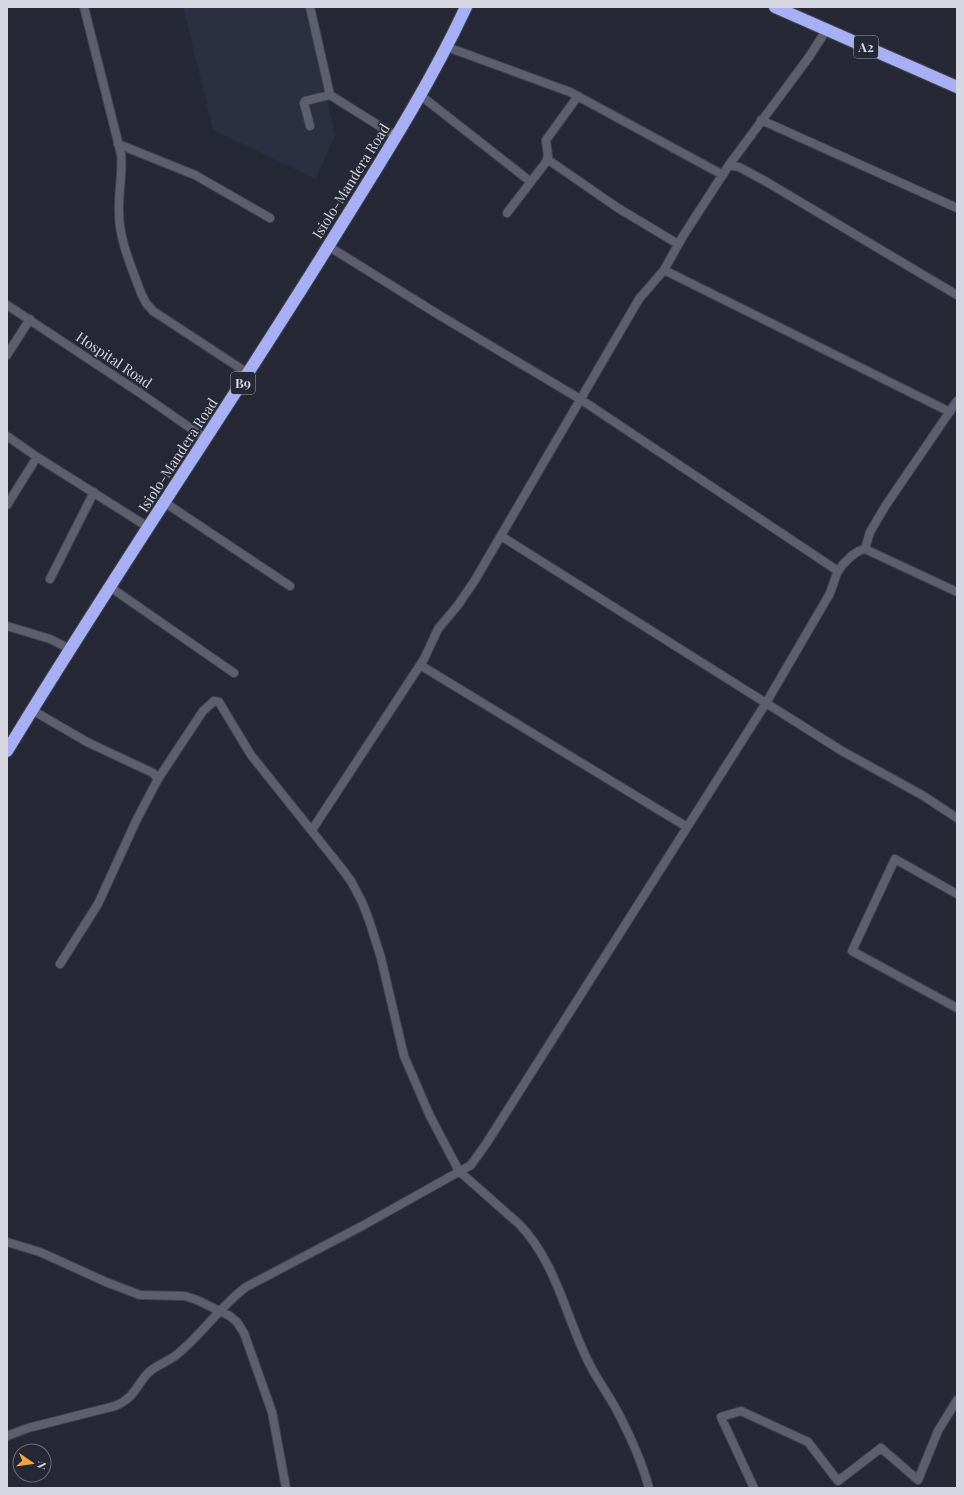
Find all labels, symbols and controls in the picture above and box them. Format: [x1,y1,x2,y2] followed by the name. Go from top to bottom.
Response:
[854,36,878,58] road number: A2
[308,120,394,242] street label: Isiolo-Mandera Road
[73,327,156,392] street label: Hospital Road
[231,372,255,394] road number: B9
[134,394,222,515] street label: Isiolo-Mandera Road
[12,1443,52,1483] north arrow
[34,1460,50,1471] text: N

